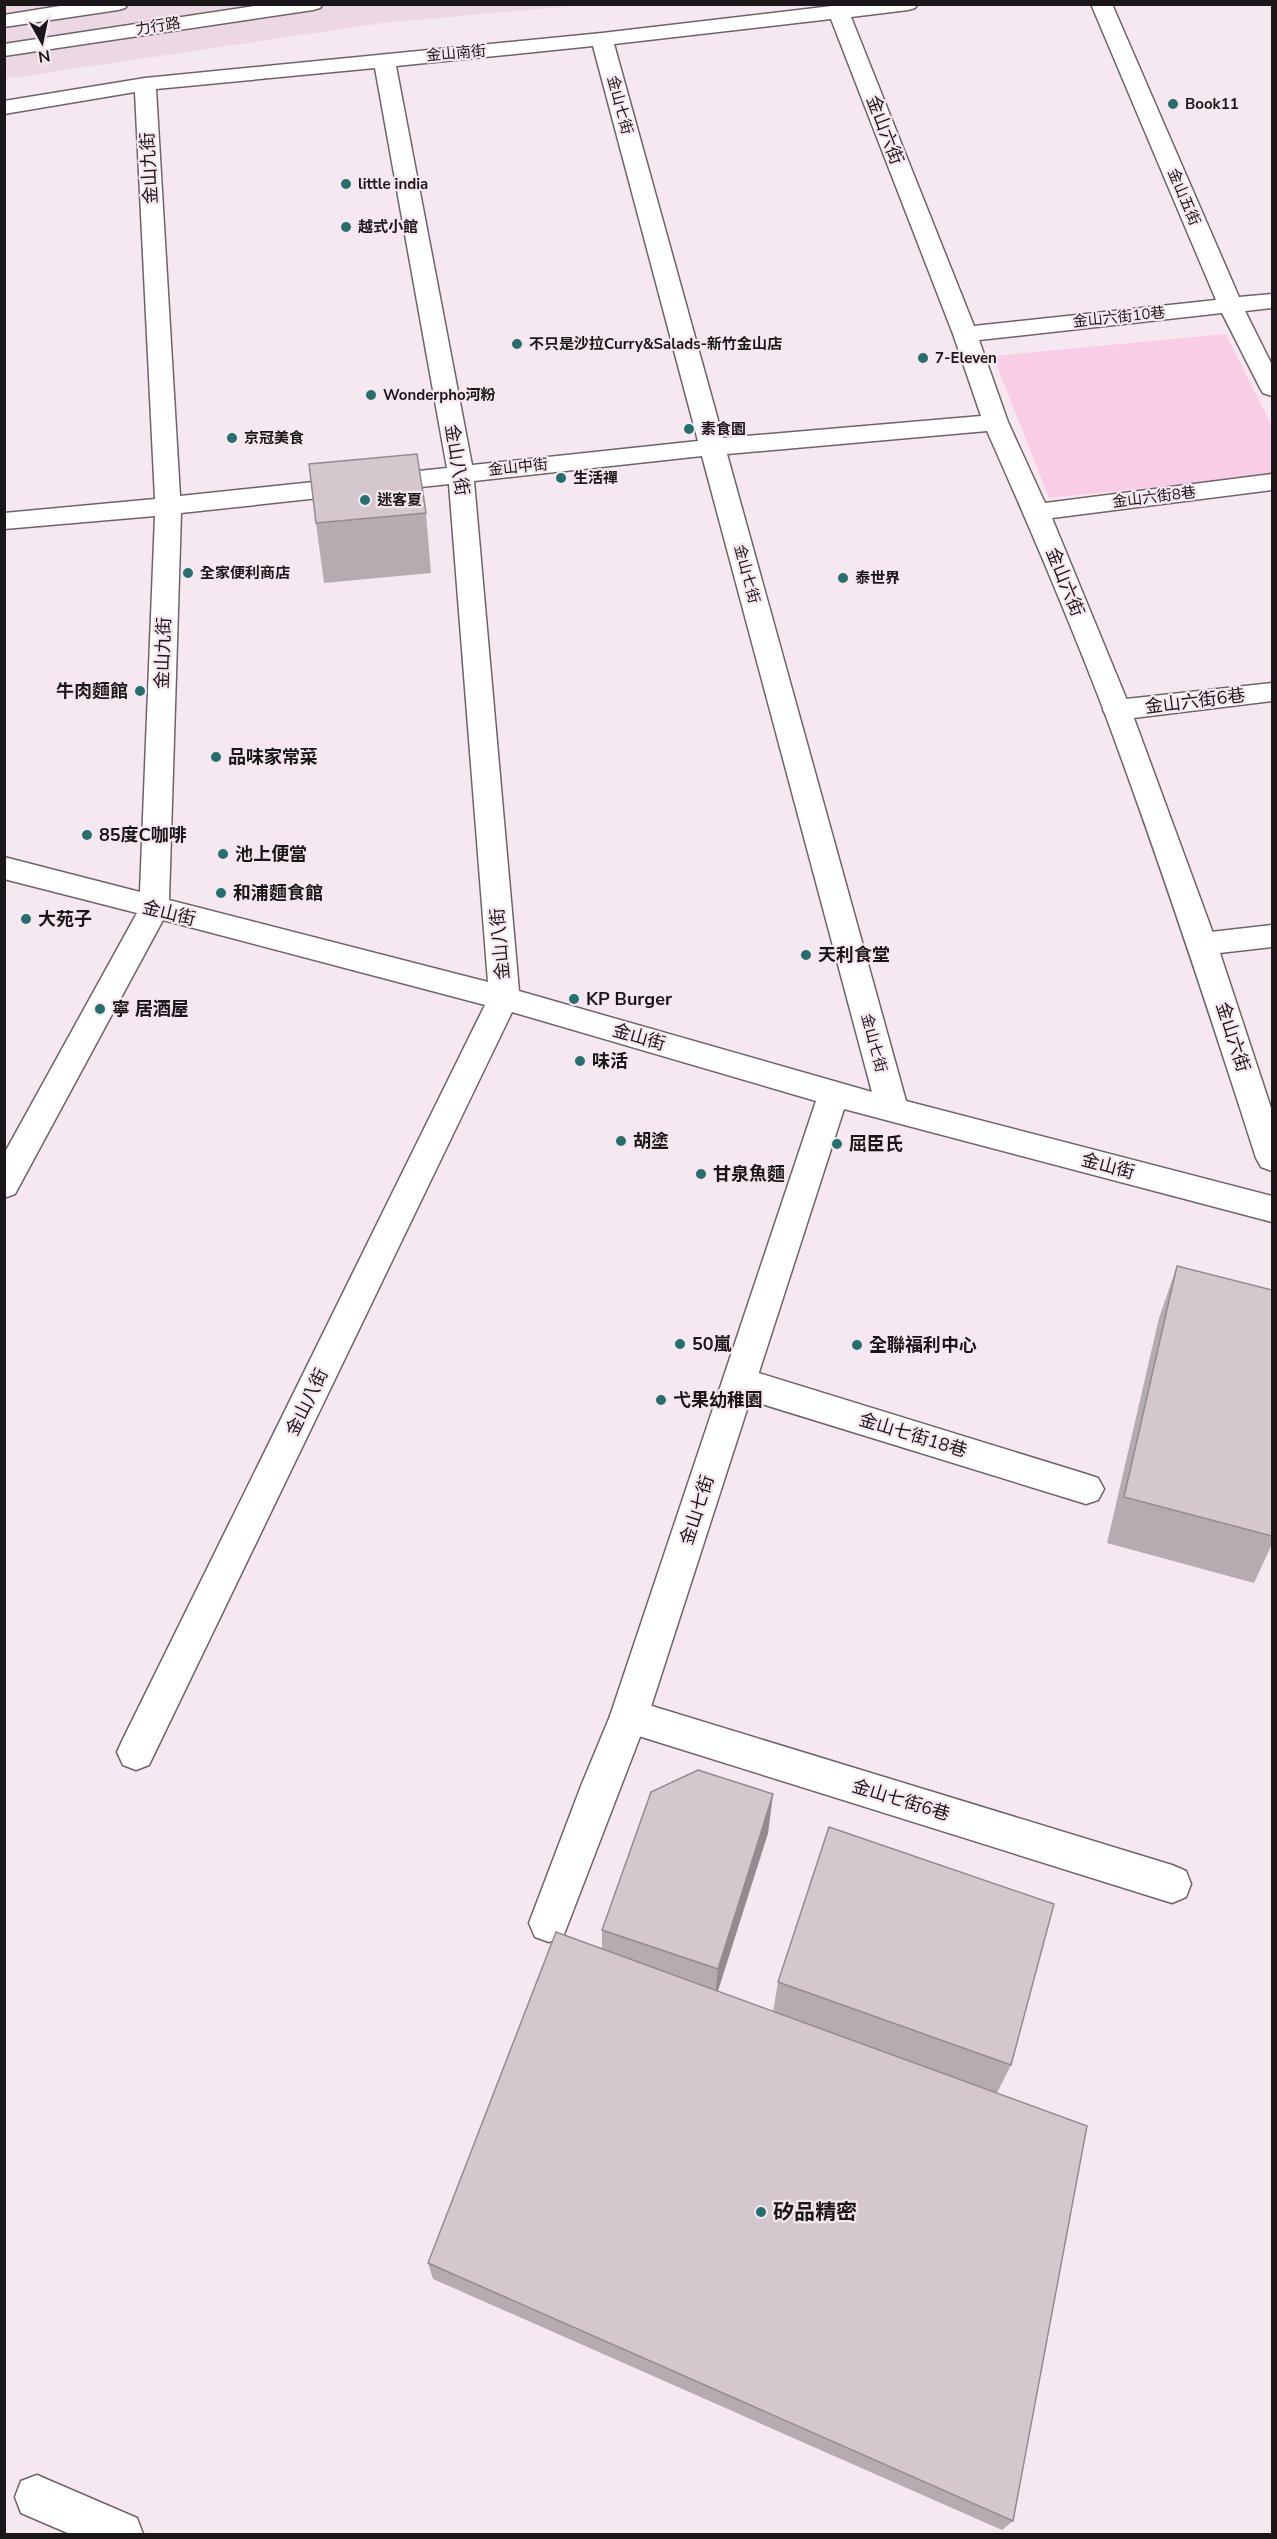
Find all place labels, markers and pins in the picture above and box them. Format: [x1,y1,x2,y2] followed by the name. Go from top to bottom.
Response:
[1185,94,1239,114] place label: Book11
[1166,97,1180,111] marker: Book11
[358,174,428,194] place label: little india
[339,177,353,191] marker: little india
[358,217,418,237] place label: 越式小館
[339,220,353,234] marker: 越式小館
[529,334,782,354] place label: 不只是沙拉Curry&Salads-新竹金山店
[510,337,524,351] marker: 不只是沙拉Curry&Salads-新竹金山店
[935,348,997,368] place label: 7-Eleven
[916,351,930,365] marker: 7-Eleven
[383,385,496,405] place label: Wonderpho河粉
[364,388,378,402] marker: Wonderpho河粉
[701,419,746,439] place label: 素食園
[682,422,696,436] marker: 素食園
[244,428,304,448] place label: 京冠美食
[225,431,239,445] marker: 京冠美食
[573,468,618,488] place label: 生活禪
[554,471,568,485] marker: 生活禪
[377,490,422,510] place label: 迷客夏
[358,493,372,507] marker: 迷客夏
[200,563,290,583] place label: 全家便利商店
[181,566,195,580] marker: 全家便利商店
[855,568,900,588] place label: 泰世界
[836,571,850,585] marker: 泰世界
[56,679,128,703] place label: 牛肉麵館
[133,684,147,698] marker: 牛肉麵館
[228,745,318,769] place label: 品味家常菜
[209,750,223,764] marker: 品味家常菜
[99,823,187,847] place label: 85度C咖啡
[80,828,94,842] marker: 85度C咖啡
[235,842,307,866] place label: 池上便當
[216,847,230,861] marker: 池上便當
[233,881,323,905] place label: 和浦麵食館
[214,886,228,900] marker: 和浦麵食館
[38,907,92,931] place label: 大苑子
[19,912,33,926] marker: 大苑子
[818,943,890,967] place label: 天利食堂
[799,948,813,962] marker: 天利食堂
[586,987,672,1011] place label: KP Burger
[567,992,581,1006] marker: KP Burger
[112,997,189,1021] place label: 寧 居酒屋
[93,1002,107,1016] marker: 寧 居酒屋
[592,1049,628,1073] place label: 味活
[573,1054,587,1068] marker: 味活
[633,1129,669,1153] place label: 胡塗
[849,1132,903,1156] place label: 屈臣氏
[614,1134,628,1148] marker: 胡塗
[830,1137,844,1151] marker: 屈臣氏
[713,1162,785,1186] place label: 甘泉魚麵
[694,1167,708,1181] marker: 甘泉魚麵
[692,1332,732,1356] place label: 50嵐
[869,1333,977,1357] place label: 全聯福利中心
[673,1337,687,1351] marker: 50嵐
[850,1338,864,1352] marker: 全聯福利中心
[673,1388,763,1412] place label: 弋果幼稚園
[654,1393,668,1407] marker: 弋果幼稚園
[773,2198,857,2226] place label: 矽品精密
[754,2205,768,2219] marker: 矽品精密

